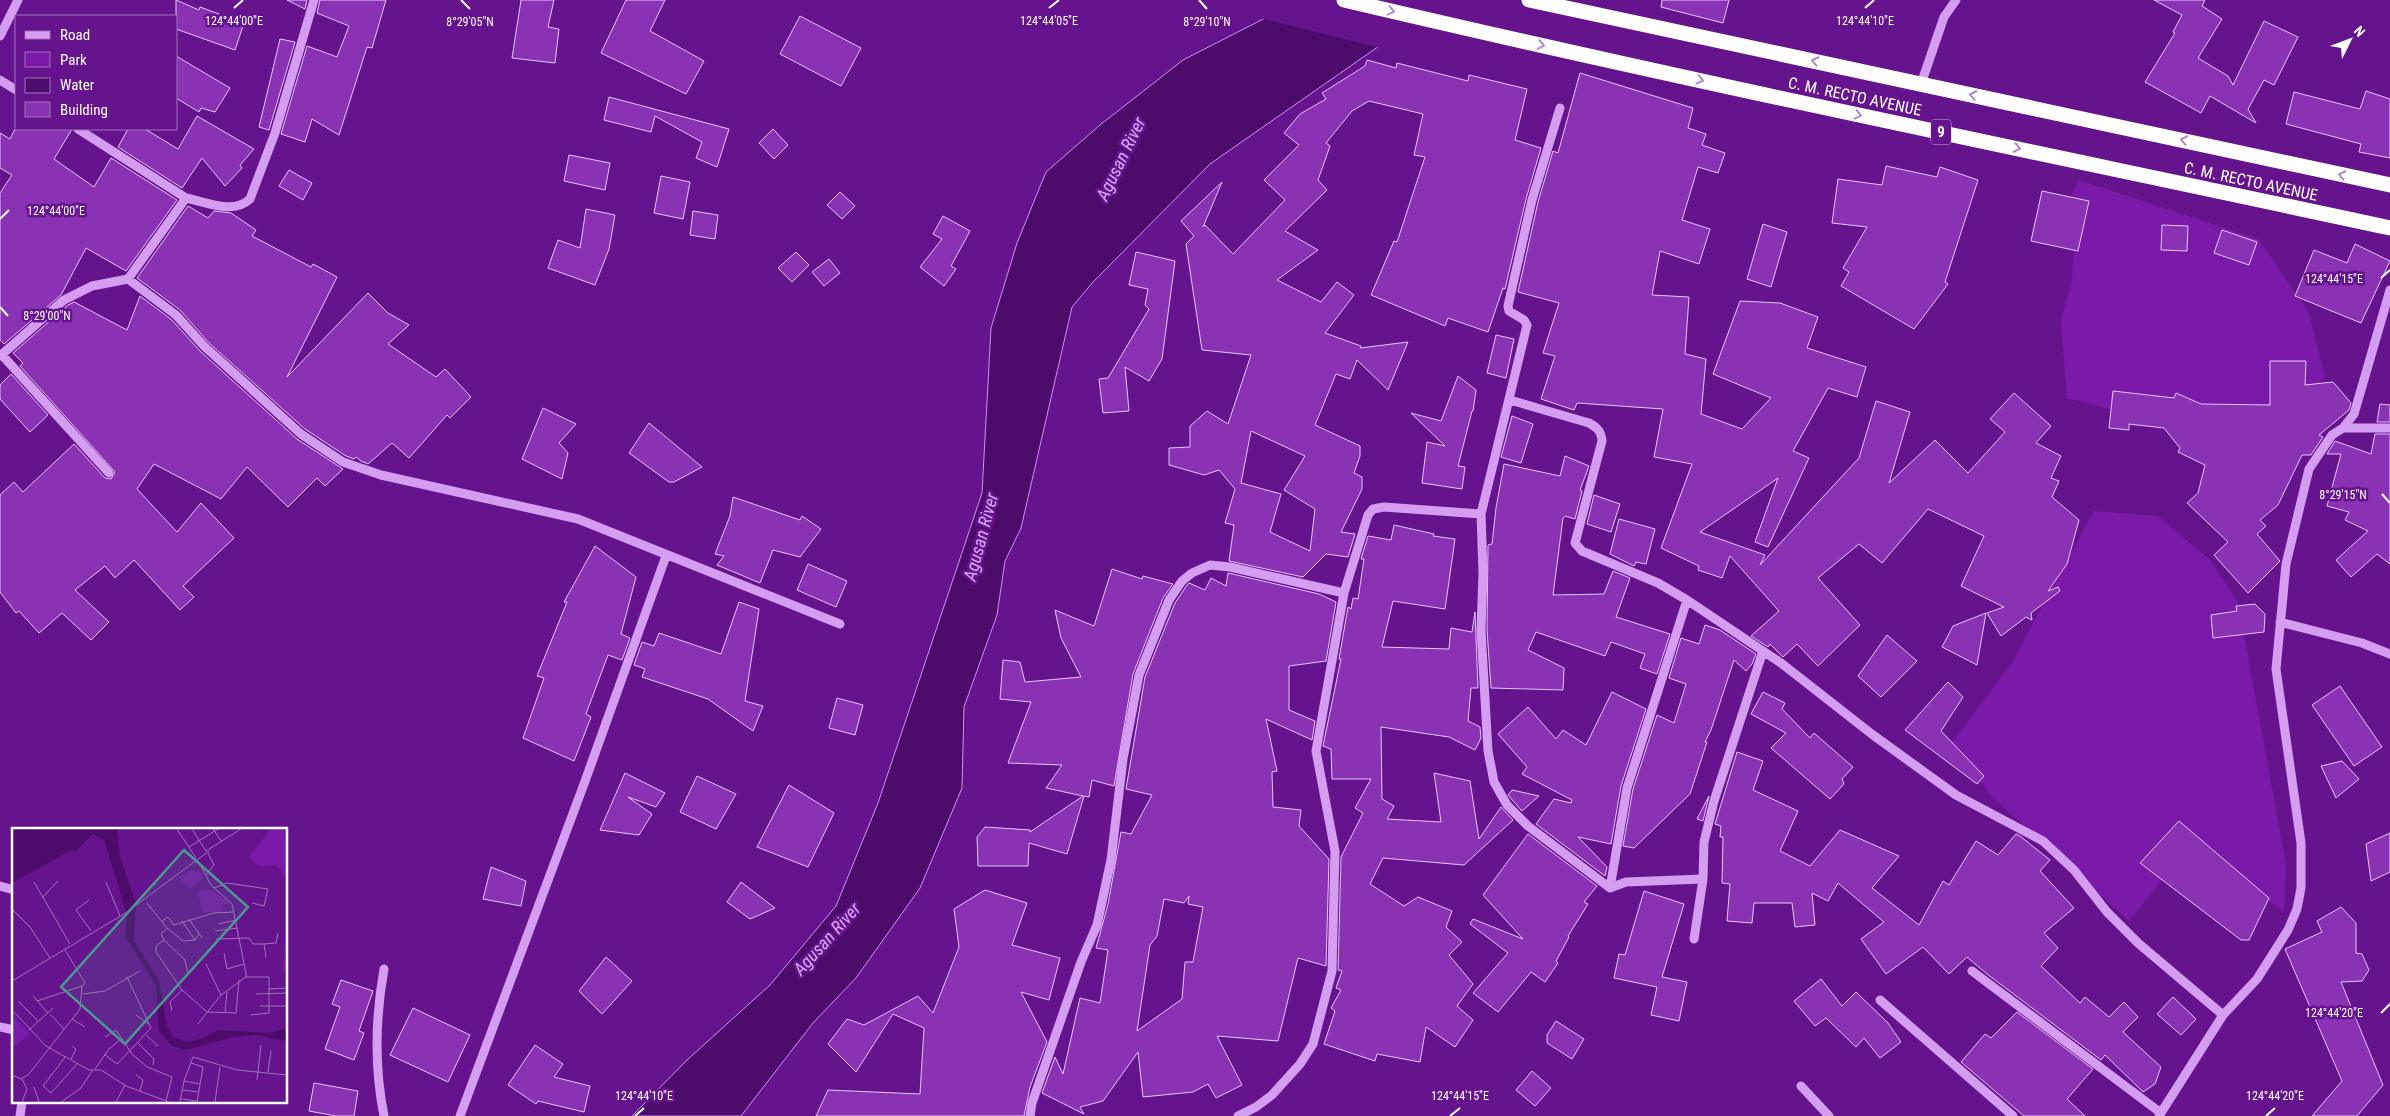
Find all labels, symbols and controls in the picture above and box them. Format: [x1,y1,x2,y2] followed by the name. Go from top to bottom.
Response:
[1387,5,1396,16] one-way arrow
[205,14,263,28] text: 124°44'00"E
[1020,14,1078,28] text: 124°44'05"E
[1836,14,1894,28] text: 124°44'10"E
[15,15,178,130] legend
[446,15,494,29] text: 8°29'05"N
[1183,15,1231,29] text: 8°29'10"N
[2325,15,2375,65] north arrow
[2351,23,2368,40] text: N
[60,26,90,44] text: Road
[1536,39,1545,50] one-way arrow
[60,51,87,69] text: Park
[1810,56,1819,67] one-way arrow
[1786,73,1923,120] street label: C. M. RECTO AVENUE
[1695,74,1704,85] one-way arrow
[60,76,95,94] text: Water
[1969,90,1978,101] one-way arrow
[60,101,108,119] text: Building
[1854,109,1863,120] one-way arrow
[1091,113,1150,205] water label: Agusan River
[1931,120,1951,144] road number: 9
[2179,136,2188,146] one-way arrow
[2013,143,2022,153] one-way arrow
[2182,158,2319,205] street label: C. M. RECTO AVENUE
[2338,170,2347,181] one-way arrow
[27,204,85,218] text: 124°44'00"E
[2305,272,2363,286] text: 124°44'15"E
[23,309,71,323] text: 8°29'00"N
[2319,488,2367,502] text: 8°29'15"N
[958,490,1002,584] water label: Agusan River
[12,828,288,1104] inset map
[788,898,865,980] water label: Agusan River
[2305,1006,2363,1020] text: 124°44'20"E
[615,1089,673,1103] text: 124°44'10"E
[1431,1089,1489,1103] text: 124°44'15"E
[2246,1089,2304,1103] text: 124°44'20"E

